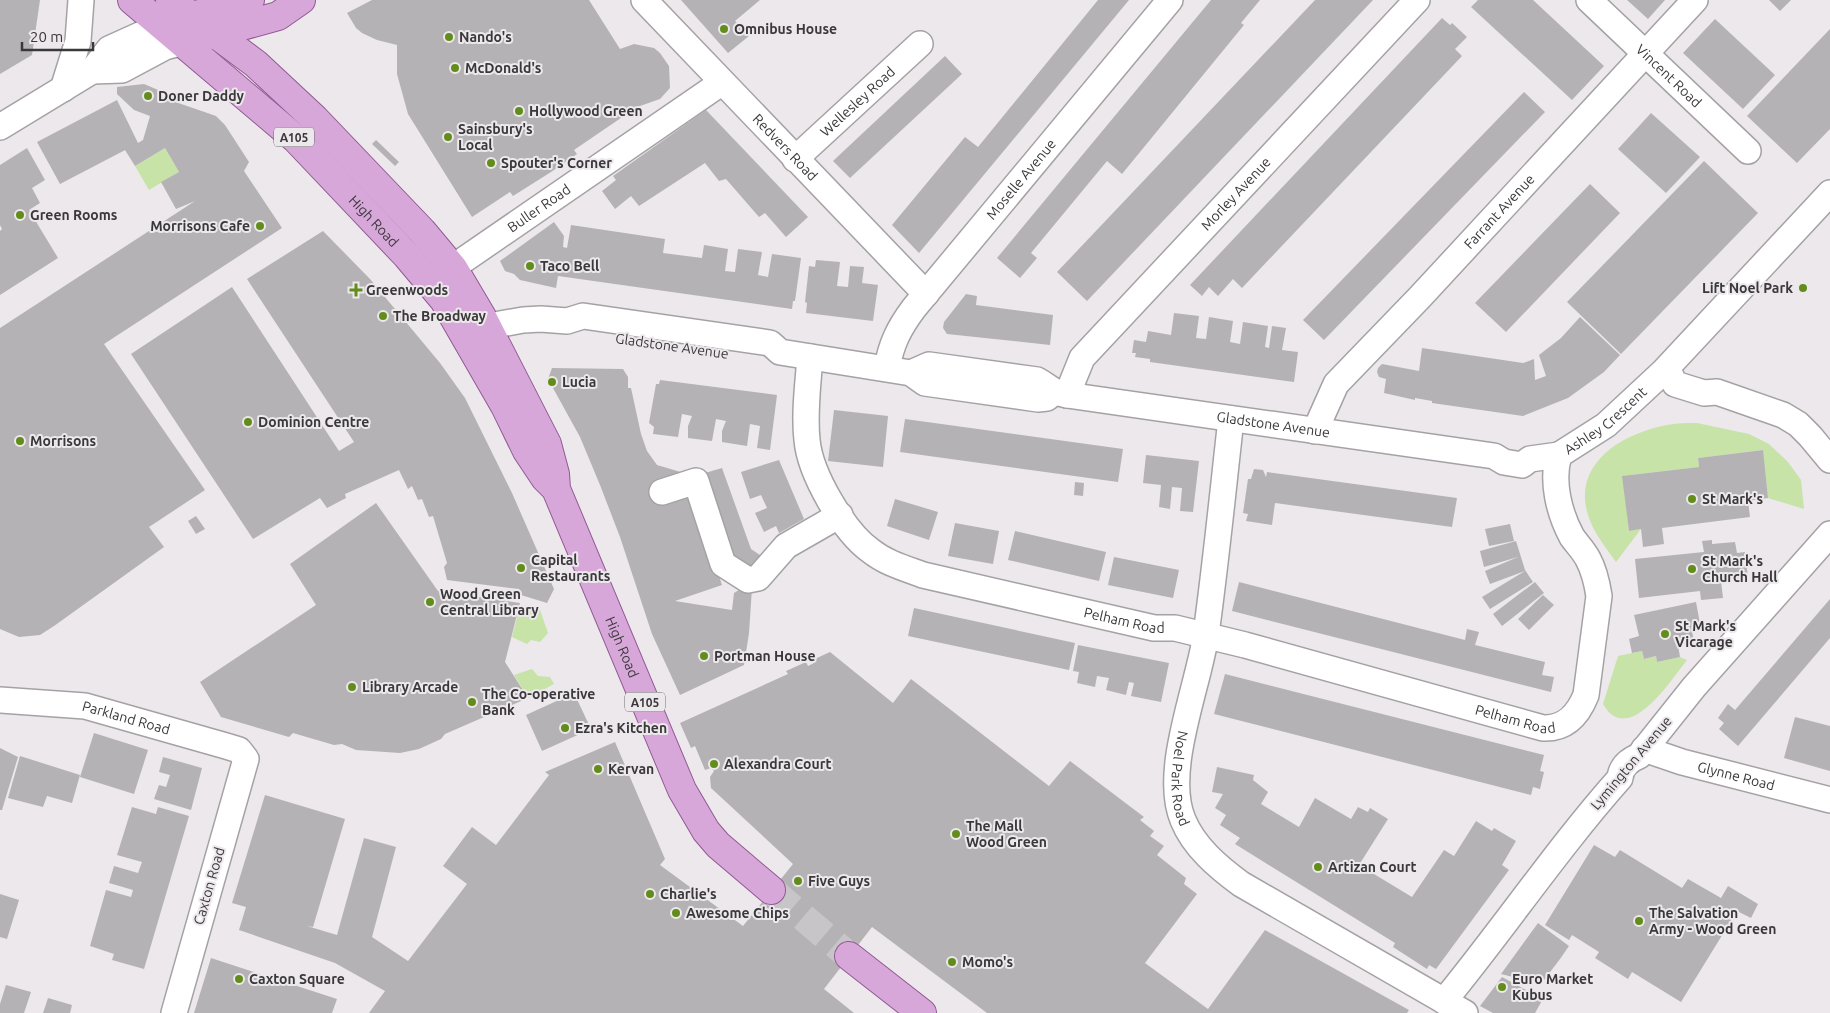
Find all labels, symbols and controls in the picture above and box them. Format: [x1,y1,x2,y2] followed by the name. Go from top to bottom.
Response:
[22,20,94,52] scale bar
[734,21,837,37] place label: Omnibus House
[718,23,730,35] marker: Omnibus House
[30,28,63,45] text: 20 m
[459,29,512,45] place label: Nando's
[443,31,455,43] marker: Nando's
[1633,41,1705,110] street label: Vincent Road
[465,60,542,76] place label: McDonald's
[449,62,461,74] marker: McDonald's
[817,63,898,140] street label: Wellesley Road
[158,88,245,104] place label: Doner Daddy
[142,90,154,102] marker: Doner Daddy
[529,103,643,119] place label: Hollywood Green
[513,105,525,117] marker: Hollywood Green
[750,111,821,184] street label: Redvers Road
[458,121,533,153] place label: Sainsbury's Local
[274,128,314,146] road number: A105
[442,131,454,143] marker: Sainsbury's Local
[983,136,1059,223] street label: Moselle Avenue
[1198,154,1274,234] street label: Morley Avenue
[501,155,612,171] place label: Spouter's Corner
[485,157,497,169] marker: Spouter's Corner
[1461,171,1538,252] street label: Farrant Avenue
[504,181,574,235] street label: Buller Road
[346,192,402,250] street label: High Road
[30,207,118,223] place label: Green Rooms
[14,209,26,221] marker: Green Rooms
[150,218,250,234] place label: Morrisons Cafe
[254,220,266,232] marker: Morrisons Cafe
[540,258,599,274] place label: Taco Bell
[524,260,536,272] marker: Taco Bell
[1702,280,1793,296] place label: Lift Noel Park
[366,282,449,298] place label: Greenwoods
[1797,282,1809,294] marker: Lift Noel Park
[350,284,362,296] marker: Greenwoods
[393,308,487,324] place label: The Broadway
[377,310,389,322] marker: The Broadway
[614,330,730,362] street label: Gladstone Avenue
[562,374,596,390] place label: Lucia
[546,376,558,388] marker: Lucia
[1561,383,1650,457] street label: Ashley Crescent
[1216,408,1331,440] street label: Gladstone Avenue
[258,414,369,430] place label: Dominion Centre
[242,416,254,428] marker: Dominion Centre
[30,433,97,449] place label: Morrisons
[14,435,26,447] marker: Morrisons
[1702,491,1763,507] place label: St Mark's
[1686,493,1698,505] marker: St Mark's
[531,552,611,584] place label: Capital Restaurants
[1702,553,1778,585] place label: St Mark's Church Hall
[515,562,527,574] marker: Capital Restaurants
[1686,563,1698,575] marker: St Mark's Church Hall
[440,586,539,618] place label: Wood Green Central Library
[424,596,436,608] marker: Wood Green Central Library
[1082,604,1165,636] street label: Pelham Road
[602,614,642,680] street label: High Road
[1675,618,1736,650] place label: St Mark's Vicarage
[1659,628,1671,640] marker: St Mark's Vicarage
[714,648,816,664] place label: Portman House
[698,650,710,662] marker: Portman House
[362,679,458,695] place label: Library Arcade
[346,681,358,693] marker: Library Arcade
[482,686,595,718] place label: The Co-operative Bank
[625,692,665,712] road number: A105
[466,696,478,708] marker: The Co-operative Bank
[80,698,172,738] street label: Parkland Road
[1473,702,1556,736] street label: Pelham Road
[1587,713,1675,813] street label: Lymington Avenue
[575,720,667,736] place label: Ezra's Kitchen
[559,722,571,734] marker: Ezra's Kitchen
[1169,729,1193,828] street label: Noel Park Road
[724,756,831,772] place label: Alexandra Court
[708,758,720,770] marker: Alexandra Court
[1696,758,1776,793] street label: Glynne Road
[608,761,654,777] place label: Kervan
[592,763,604,775] marker: Kervan
[966,818,1047,850] place label: The Mall Wood Green
[950,828,962,840] marker: The Mall Wood Green
[190,845,228,927] street label: Caxton Road
[1328,859,1417,875] place label: Artizan Court
[1312,861,1324,873] marker: Artizan Court
[808,873,870,889] place label: Five Guys
[792,875,804,887] marker: Five Guys
[660,886,717,902] place label: Charlie's
[644,888,656,900] marker: Charlie's
[686,905,789,921] place label: Awesome Chips
[1649,905,1776,937] place label: The Salvation Army - Wood Green
[670,907,682,919] marker: Awesome Chips
[1633,915,1645,927] marker: The Salvation Army - Wood Green
[962,954,1014,970] place label: Momo's
[946,956,958,968] marker: Momo's
[249,971,345,987] place label: Caxton Square
[1512,971,1593,1003] place label: Euro Market Kubus
[233,973,245,985] marker: Caxton Square
[1496,981,1508,993] marker: Euro Market Kubus

